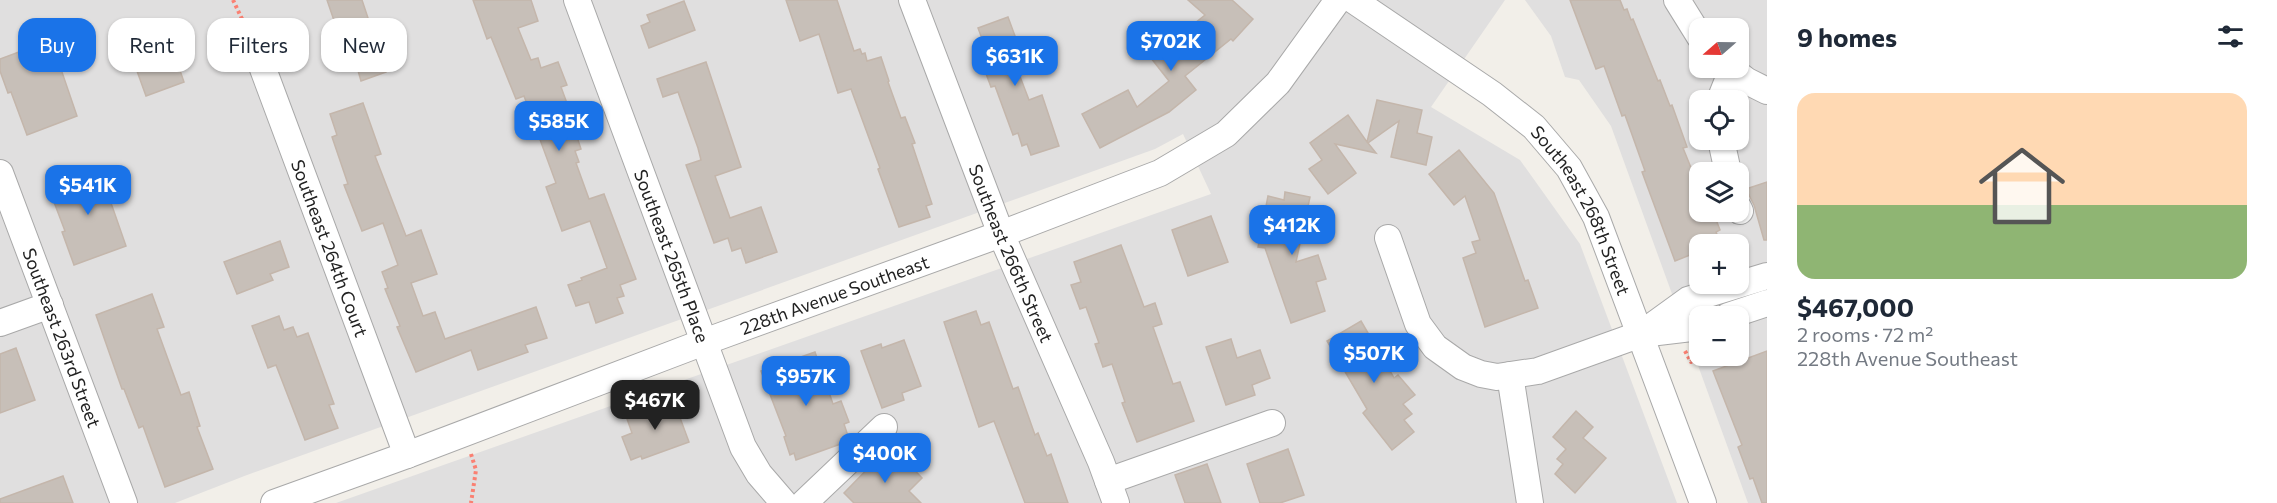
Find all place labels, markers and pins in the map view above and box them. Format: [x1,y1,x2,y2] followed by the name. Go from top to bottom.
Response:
[1129,21,1213,72] pin: $702K
[973,36,1057,87] pin: $631K
[517,101,601,152] pin: $585K
[46,165,130,216] pin: $541K
[1250,205,1334,256] pin: $412K
[1332,333,1416,384] pin: $507K
[764,356,848,407] pin: $957K
[613,380,697,431] pin: $467K
[843,433,927,484] pin: $400K

